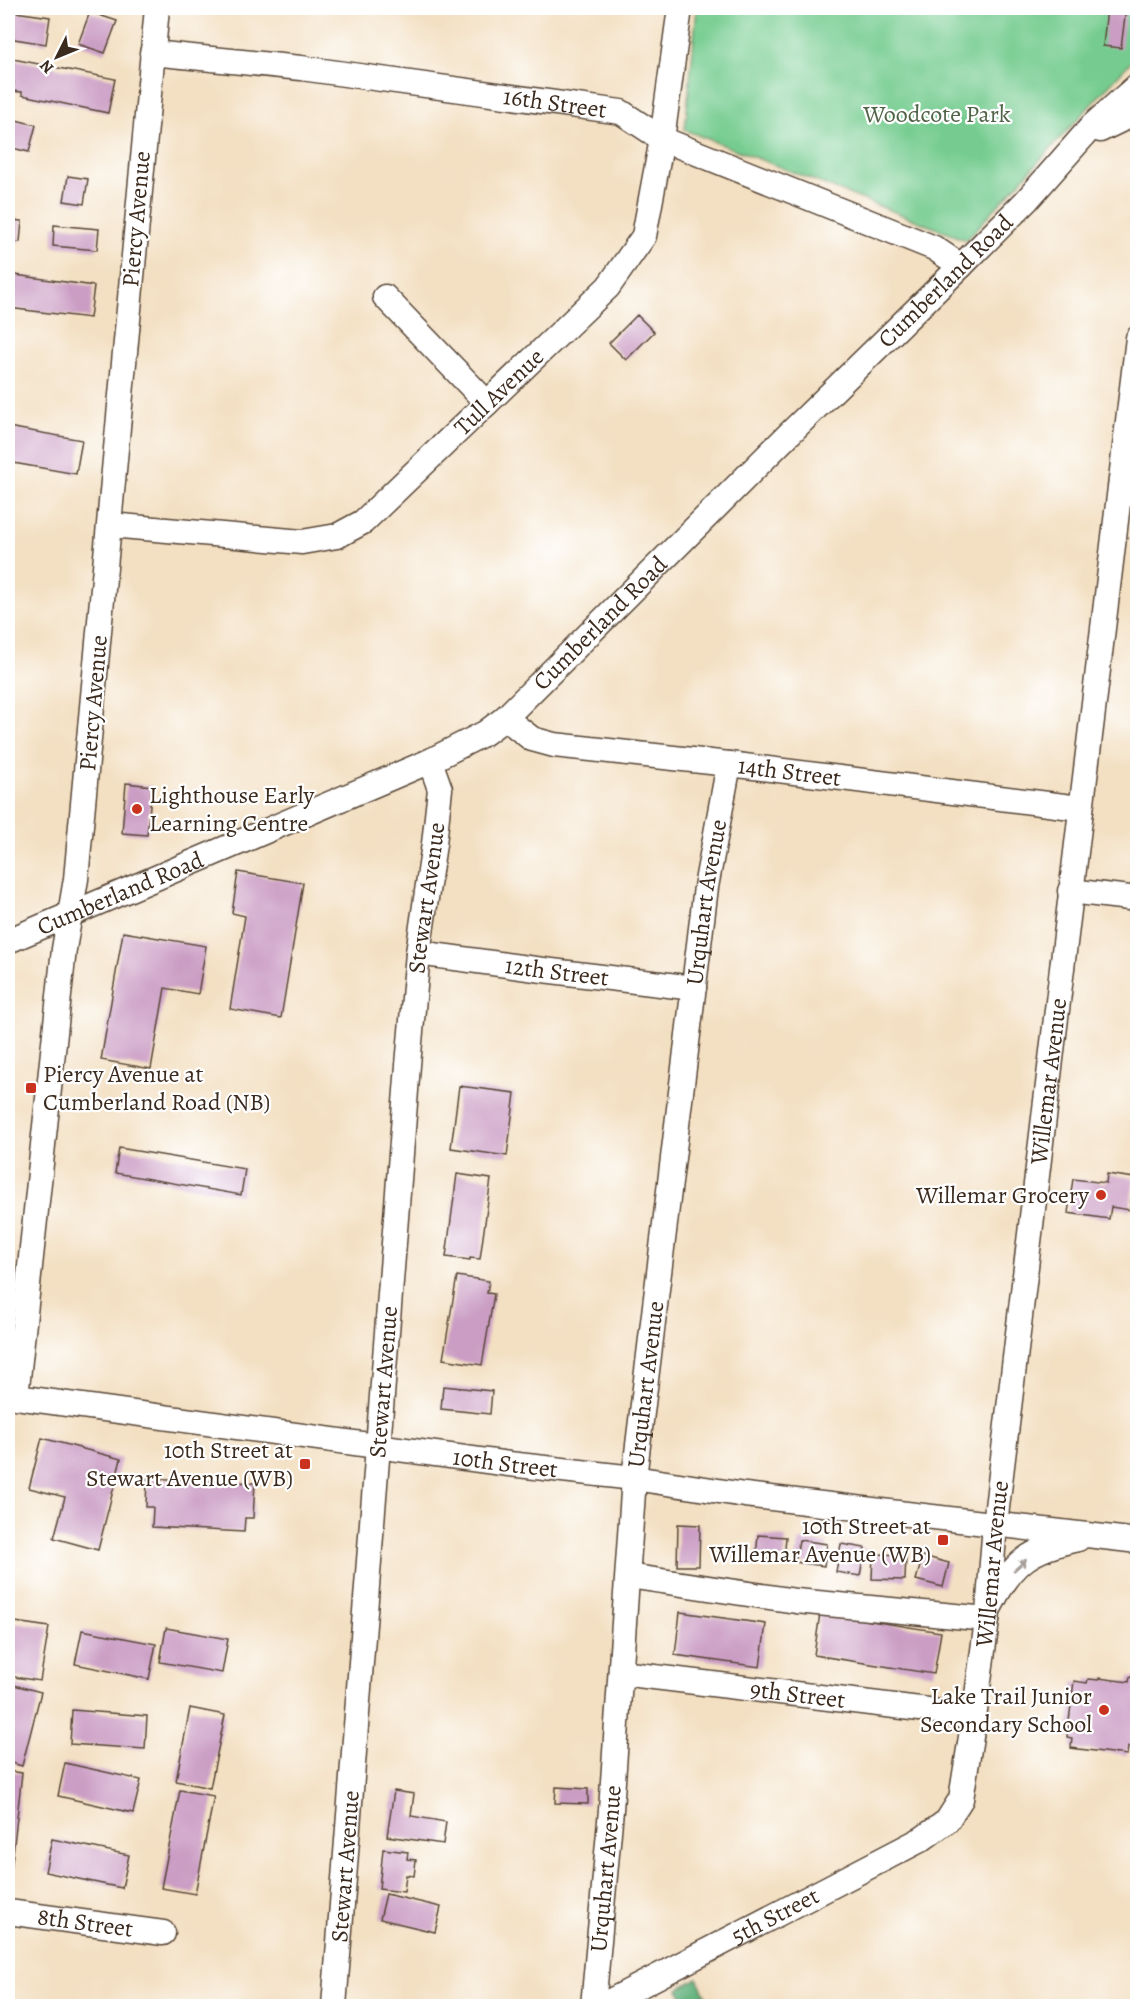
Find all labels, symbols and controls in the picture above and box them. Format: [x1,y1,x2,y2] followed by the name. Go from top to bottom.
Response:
[27,27,87,87] north arrow
[35,55,59,78] text: N
[501,80,609,126] street label: 16th Street
[862,98,1011,130] park label: Woodcote Park
[114,150,158,288] street label: Piercy Avenue
[871,207,1020,355] street label: Cumberland Road
[447,341,551,443] street label: Tull Avenue
[526,549,674,697] street label: Cumberland Road
[71,634,115,772] street label: Piercy Avenue
[736,749,843,794] street label: 14th Street
[149,779,315,839] place label: Lighthouse Early Learning Centre
[130,802,144,816] marker: Lighthouse Early Learning Centre
[678,816,734,987] street label: Urquhart Avenue
[400,821,452,975] street label: Stewart Avenue
[32,843,208,943] street label: Cumberland Road
[503,949,610,994] street label: 12th Street
[1022,996,1074,1167] street label: Willemar Avenue
[43,1058,270,1118] place label: Piercy Avenue at Cumberland Road (NB)
[24,1081,38,1095] marker: Piercy Avenue at Cumberland Road (NB)
[915,1179,1089,1211] place label: Willemar Grocery
[1094,1188,1108,1202] marker: Willemar Grocery
[619,1299,671,1469] street label: Urquhart Avenue
[361,1305,405,1459] street label: Stewart Avenue
[86,1434,293,1494] place label: 10th Street at Stewart Avenue (WB)
[451,1441,559,1485] street label: 10th Street
[298,1457,312,1471] marker: 10th Street at Stewart Avenue (WB)
[967,1479,1016,1650] street label: Willemar Avenue
[708,1510,931,1570] place label: 10th Street at Willemar Avenue (WB)
[936,1533,950,1547] marker: 10th Street at Willemar Avenue (WB)
[1012,1558,1027,1572] one-way arrow
[748,1673,847,1716] street label: 9th Street
[920,1680,1092,1740] place label: Lake Trail Junior Secondary School
[1097,1703,1111,1717] marker: Lake Trail Junior Secondary School
[582,1784,629,1954] street label: Urquhart Avenue
[323,1789,367,1944] street label: Stewart Avenue
[725,1879,824,1952] street label: 5th Street
[35,1900,135,1945] street label: 8th Street

